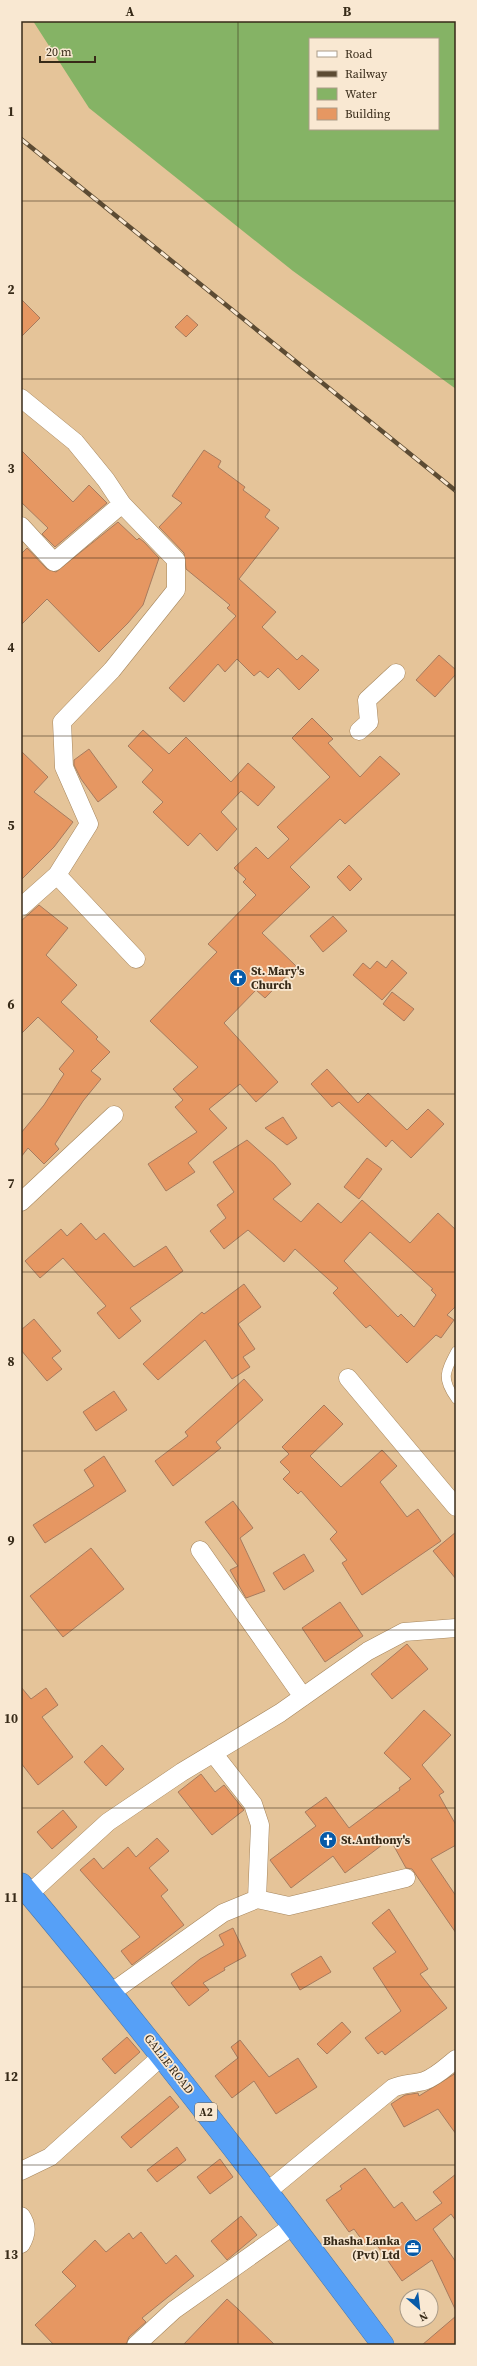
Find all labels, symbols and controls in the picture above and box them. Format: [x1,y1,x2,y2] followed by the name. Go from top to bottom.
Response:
[126,3,135,20] text: A
[343,3,352,20] text: B
[40,38,95,64] scale bar
[309,38,439,130] legend
[46,44,72,60] text: 20 m
[345,46,372,62] text: Road
[345,66,388,82] text: Railway
[345,86,377,102] text: Water
[7,103,15,120] text: 1
[345,106,390,122] text: Building
[7,281,15,298] text: 2
[7,460,15,477] text: 3
[7,639,15,656] text: 4
[7,817,15,834] text: 5
[251,963,305,993] place label: St. Mary's Church
[228,968,248,988] church icon: St. Mary's Church
[7,996,15,1013] text: 6
[7,1175,15,1192] text: 7
[7,1353,15,1370] text: 8
[7,1532,15,1549] text: 9
[4,1710,18,1727] text: 10
[318,1830,338,1850] church icon: St.Anthony's
[341,1832,411,1848] place label: St.Anthony's
[4,1889,18,1906] text: 11
[141,2031,197,2097] street label: GALLE ROAD
[4,2068,18,2085] text: 12
[195,2103,217,2121] road number: A2
[323,2233,401,2263] place label: Bhasha Lanka (Pvt) Ltd
[403,2238,423,2258] office icon: Bhasha Lanka (Pvt) Ltd
[4,2246,18,2263] text: 13
[399,2288,439,2328] north arrow
[416,2308,431,2325] text: N

